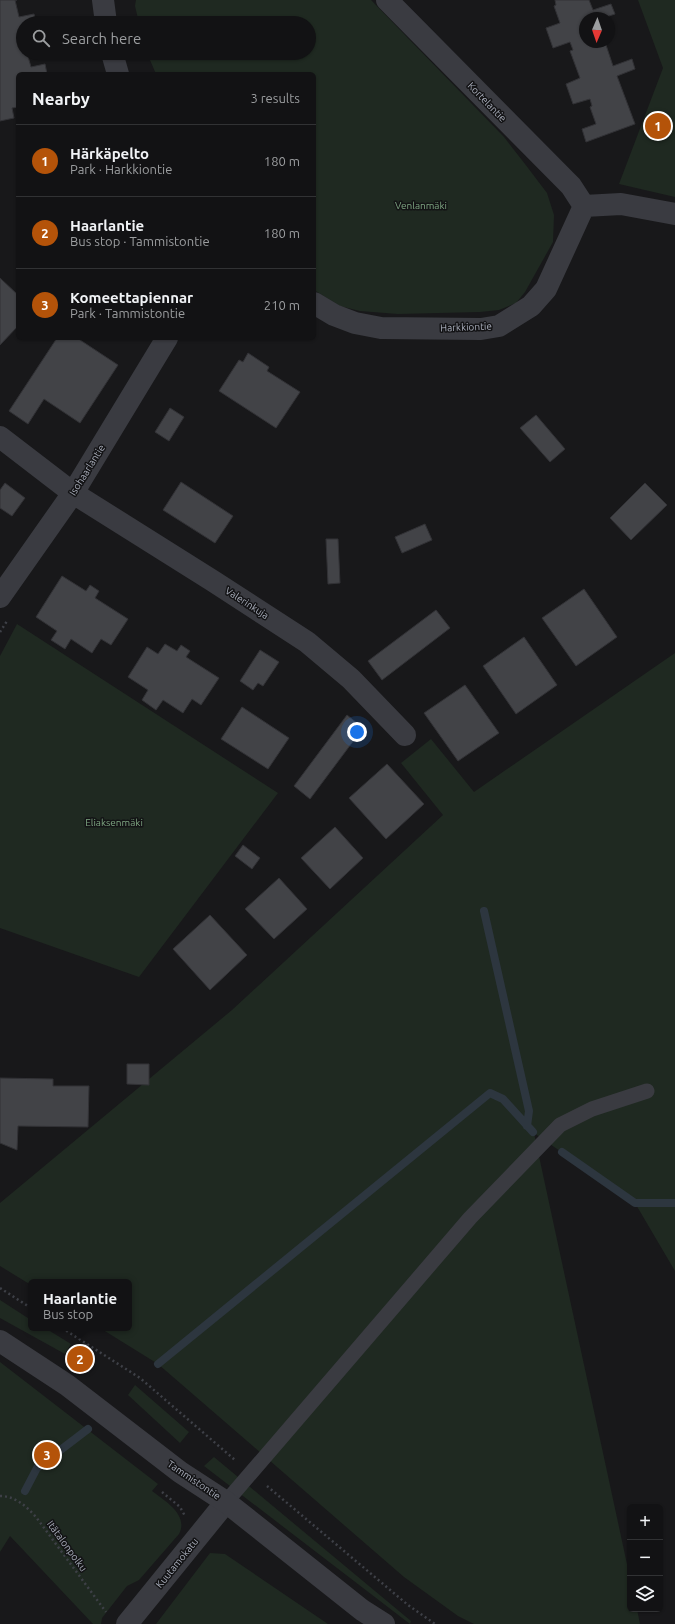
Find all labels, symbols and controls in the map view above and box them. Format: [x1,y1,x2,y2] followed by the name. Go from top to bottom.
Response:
[579,12,615,48] north arrow
[16,16,316,60] search box
[30,27,52,49] icon: search
[62,30,141,47] text: Search here
[466,80,508,124] street label: Kortelantie
[32,89,90,108] text: Nearby
[250,91,300,105] text: 3 results
[645,111,671,141] pin: 1
[70,145,149,162] text: Härkäpelto
[41,154,49,168] text: 1
[264,154,300,168] text: 180 m
[70,162,172,176] text: Park · Harkkiontie
[395,200,447,211] park label: Venlanmäki
[70,217,144,234] text: Haarlantie
[41,226,49,240] text: 2
[264,226,300,240] text: 180 m
[70,234,210,248] text: Bus stop · Tammistontie
[70,289,193,306] text: Komeettapiennar
[41,298,49,312] text: 3
[264,298,300,312] text: 210 m
[70,306,185,320] text: Park · Tammistontie
[440,321,492,333] street label: Harkkiontie
[67,443,107,497] street label: Isohaarlantie
[223,585,271,621] street label: Valerinkuja
[347,722,367,742] your location
[85,817,143,828] park label: Eliaksenmäki
[28,1279,132,1331] popup
[43,1290,117,1307] text: Haarlantie
[43,1307,93,1321] text: Bus stop
[67,1344,93,1374] pin: 2
[34,1440,60,1470] pin: 3
[165,1458,223,1502] street label: Tammistontie
[627,1504,663,1612] map controls
[627,1504,663,1540] button: +
[45,1519,89,1573] street label: Itätalonpolku
[154,1536,200,1590] street label: Kuutamokatu
[627,1540,663,1576] button: −
[627,1576,663,1612] button: layers

